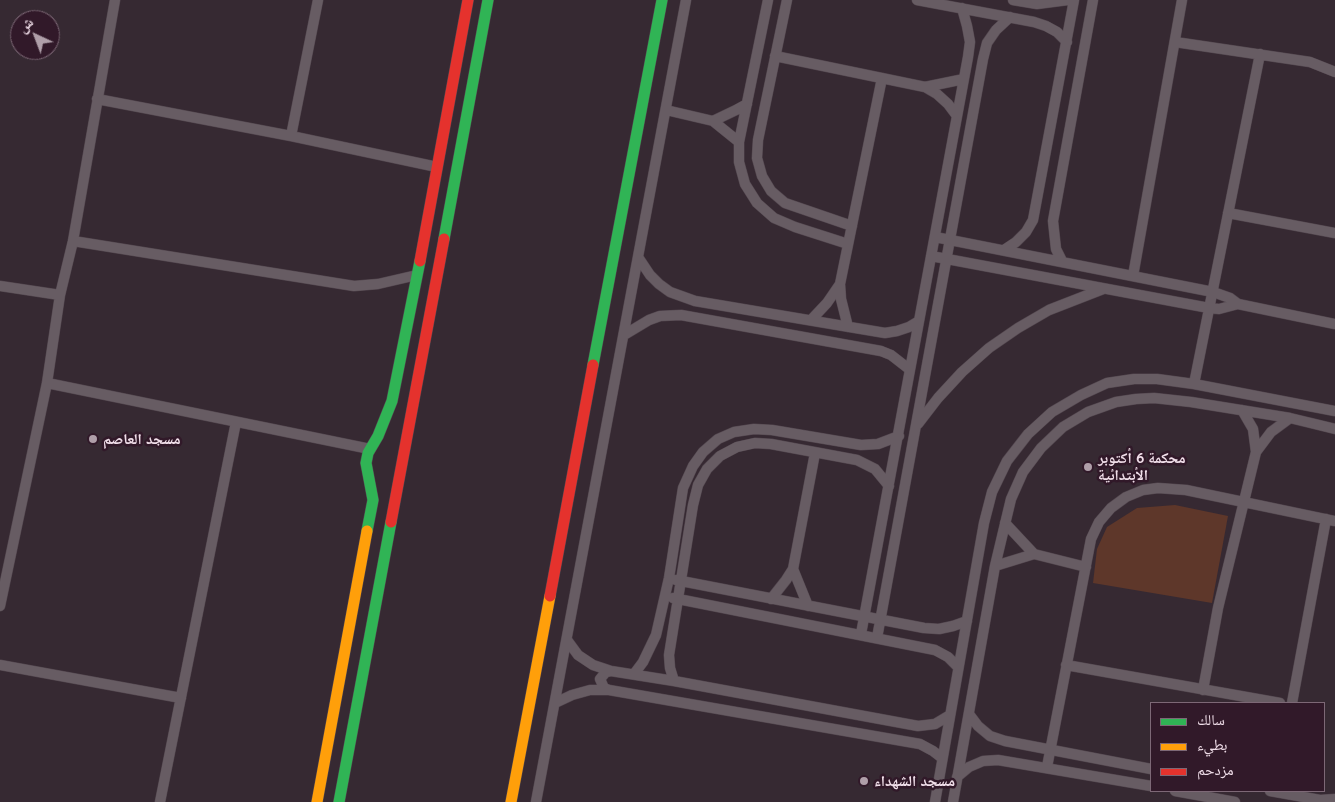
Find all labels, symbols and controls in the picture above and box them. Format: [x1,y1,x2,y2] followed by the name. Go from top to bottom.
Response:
[10,10,60,60] north arrow
[14,13,37,36] text: ش
[103,430,181,448] place label: مسجد العاصم
[87,433,99,445] marker: مسجد العاصم
[1098,449,1186,484] place label: محكمة 6 أكتوبر الأبتدائية
[1082,461,1094,473] marker: محكمة 6 أكتوبر الأبتدائية
[1150,702,1325,792] legend
[1197,710,1225,729] text: سالك
[1197,735,1227,754] text: بطيء
[1197,760,1234,779] text: مزدحم
[874,772,955,790] place label: مسجد الشهداء
[858,775,870,787] marker: مسجد الشهداء

